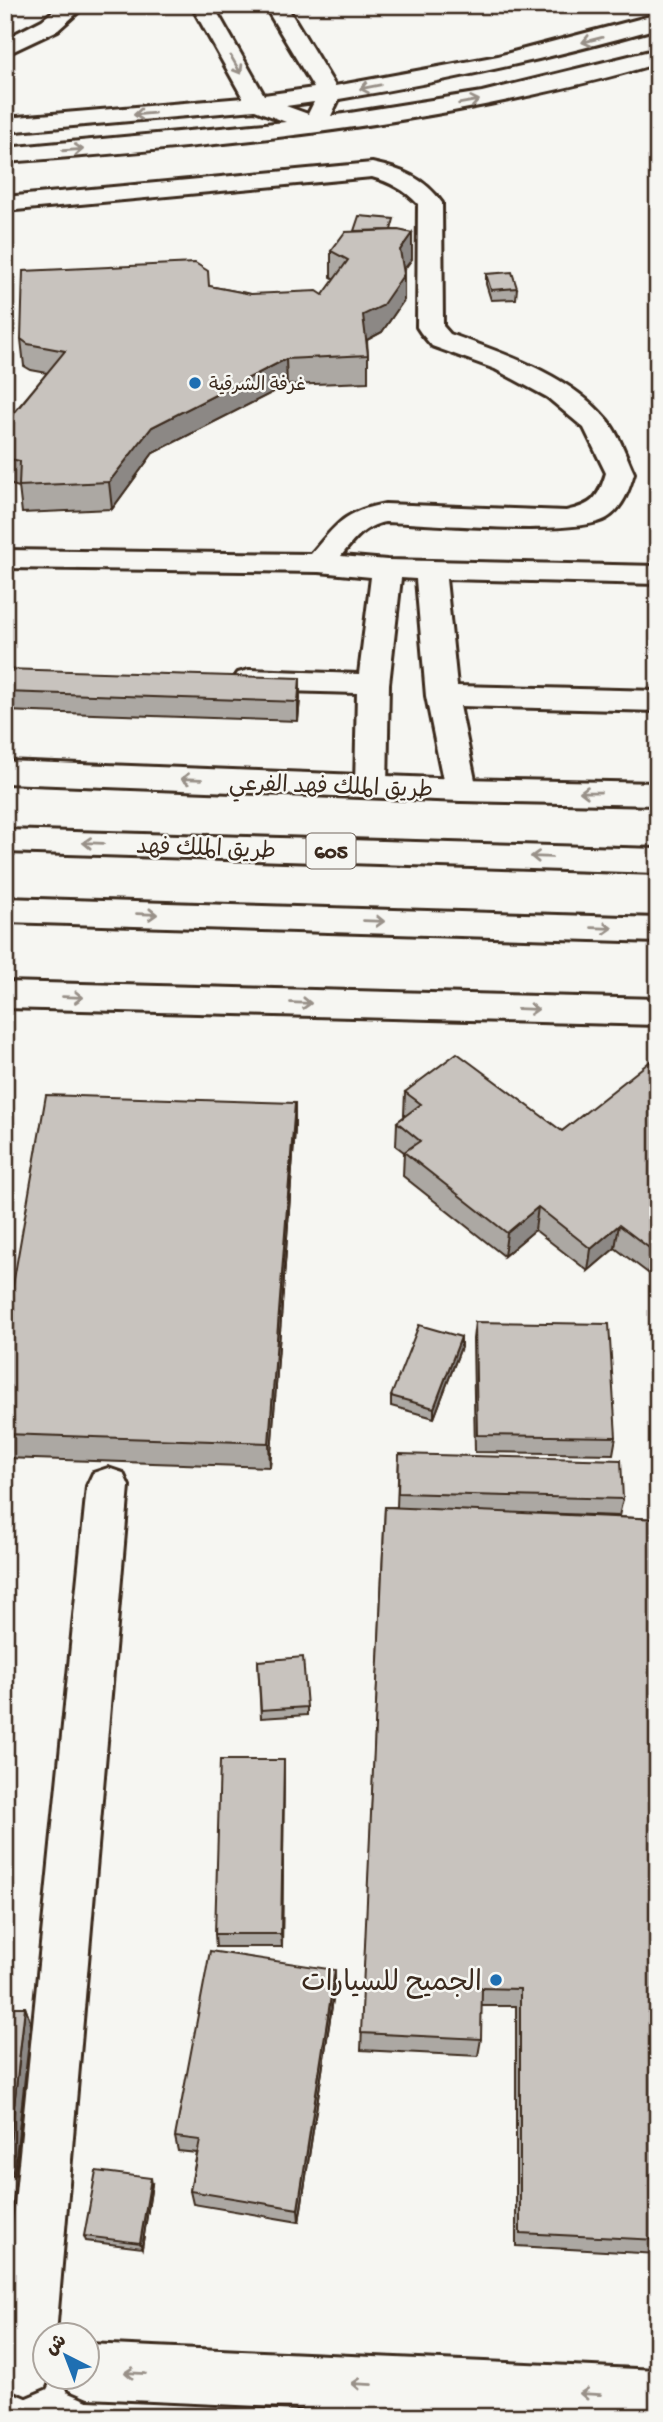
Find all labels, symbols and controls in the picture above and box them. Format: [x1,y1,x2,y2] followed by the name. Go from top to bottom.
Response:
[581,33,604,47] one-way arrow
[229,54,243,74] one-way arrow
[359,81,382,94] one-way arrow
[457,95,480,108] one-way arrow
[133,107,156,120] one-way arrow
[62,143,84,156] one-way arrow
[187,375,203,391] marker: غرفة الشرقية
[209,375,306,398] place label: غرفة الشرقية
[228,771,433,810] street label: طريق الملك فهد الفرعي
[180,773,203,786] one-way arrow
[578,786,601,799] one-way arrow
[306,834,356,868] road number: 605
[136,835,276,866] street label: طريق الملك فهد
[82,837,105,850] one-way arrow
[529,851,552,864] one-way arrow
[135,908,158,921] one-way arrow
[363,915,386,928] one-way arrow
[590,921,613,935] one-way arrow
[62,990,85,1004] one-way arrow
[289,996,312,1010] one-way arrow
[517,1002,540,1016] one-way arrow
[301,1968,482,2001] place label: الجميح للسيارات
[488,1972,504,1988] marker: الجميح للسيارات
[32,2320,102,2390] north arrow
[42,2330,72,2362] text: ش
[124,2367,147,2380] one-way arrow
[351,2377,374,2390] one-way arrow
[579,2387,601,2400] one-way arrow

